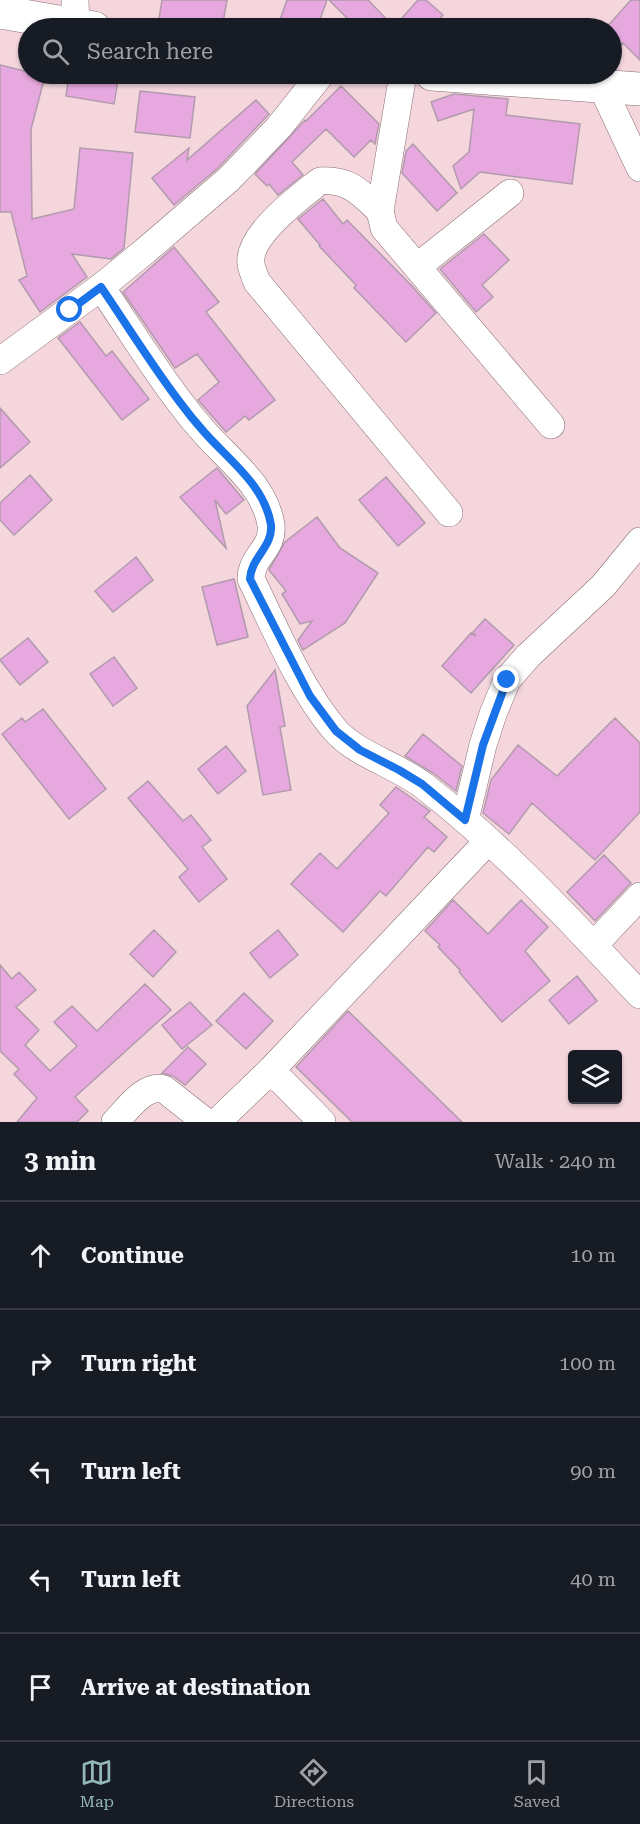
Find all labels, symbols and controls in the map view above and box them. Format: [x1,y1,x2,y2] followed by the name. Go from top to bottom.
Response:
[18,18,622,84] search box
[39,35,72,68] icon: search
[87,39,213,64] text: Search here
[56,296,82,322] route start
[493,666,519,692] route end
[568,1050,622,1104] map controls
[568,1050,622,1104] button: layers
[24,1146,96,1176] text: 3 min
[495,1149,616,1173] text: Walk · 240 m
[24,1239,57,1272] icon: ahead
[81,1243,184,1268] text: Continue
[570,1243,616,1267] text: 10 m
[24,1347,57,1380] icon: right
[81,1351,196,1376] text: Turn right
[559,1351,616,1375] text: 100 m
[24,1455,57,1488] icon: left
[81,1459,181,1484] text: Turn left
[570,1459,616,1483] text: 90 m
[24,1563,57,1596] icon: left
[81,1567,181,1592] text: Turn left
[570,1567,616,1591] text: 40 m
[24,1671,57,1704] icon: arrive
[81,1675,310,1700] text: Arrive at destination
[80,1756,114,1811] tab: Map
[274,1756,354,1811] tab: Directions
[514,1756,560,1811] tab: Saved

